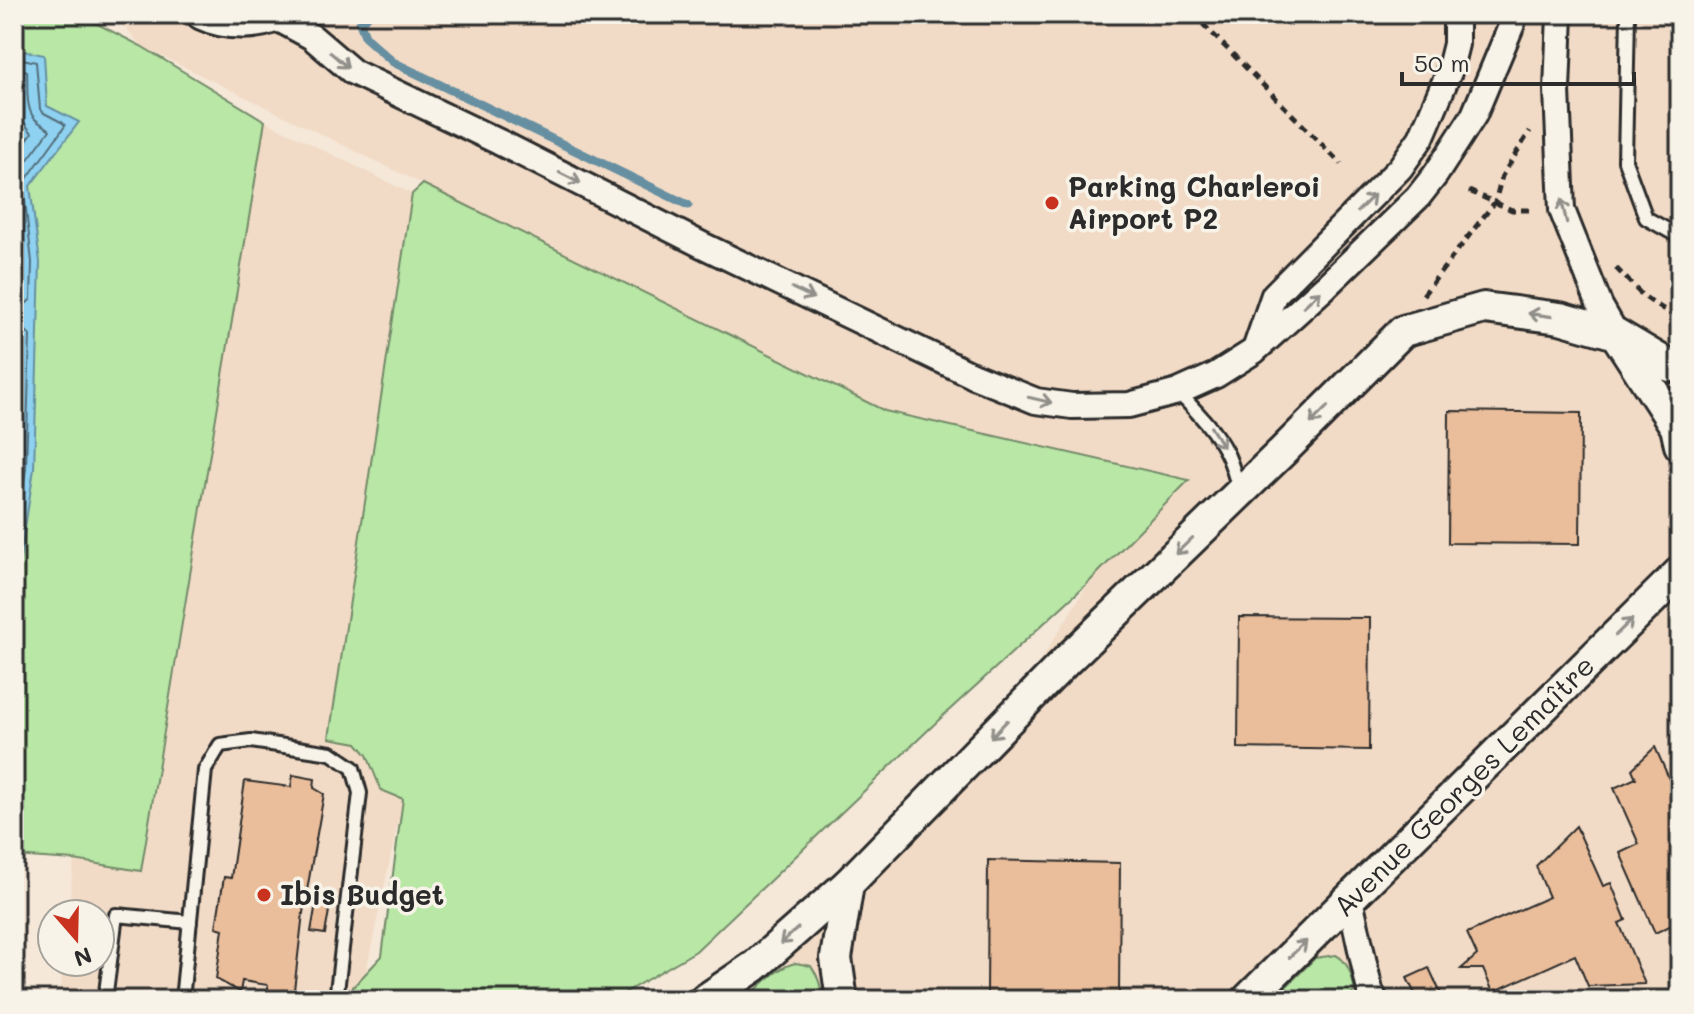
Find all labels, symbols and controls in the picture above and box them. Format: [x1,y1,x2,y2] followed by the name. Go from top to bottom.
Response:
[1402,36,1634,86] scale bar
[1414,47,1470,78] text: 50 m
[329,51,349,69] one-way arrow
[1068,168,1320,236] place label: Parking Charleroi Airport P2
[558,171,582,186] one-way arrow
[1043,194,1061,212] marker: Parking Charleroi Airport P2
[1356,194,1375,213] one-way arrow
[1556,199,1571,225] one-way arrow
[791,286,815,301] one-way arrow
[1301,290,1321,308] one-way arrow
[1528,307,1554,322] one-way arrow
[1026,393,1052,408] one-way arrow
[1310,405,1329,424] one-way arrow
[1209,425,1225,448] one-way arrow
[1175,537,1195,555] one-way arrow
[1615,617,1634,637] one-way arrow
[1325,647,1602,924] street label: Avenue Georges Lemaître
[990,719,1009,738] one-way arrow
[280,876,444,912] place label: Ibis Budget
[255,886,273,904] marker: Ibis Budget
[36,898,116,978] north arrow
[780,926,800,944] one-way arrow
[1288,940,1307,959] one-way arrow
[70,941,96,974] text: N

